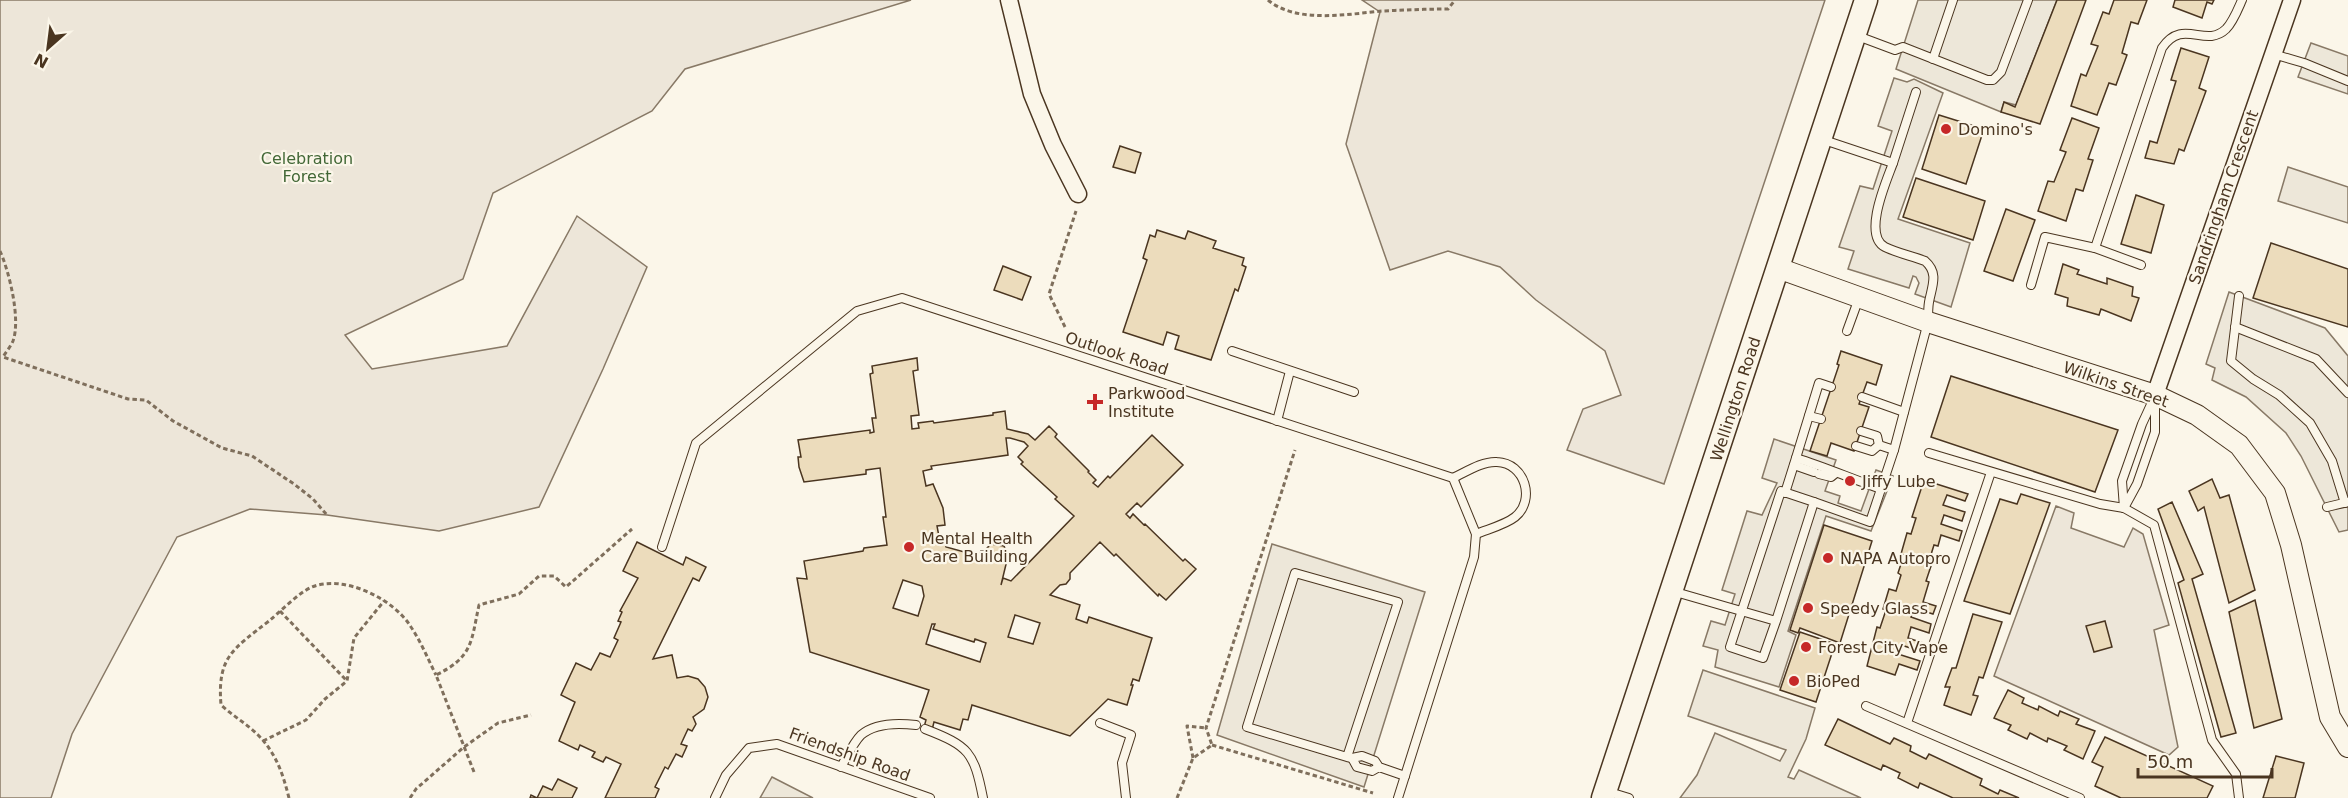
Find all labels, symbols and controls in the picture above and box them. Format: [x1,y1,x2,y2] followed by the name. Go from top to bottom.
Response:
[18,18,78,78] north arrow
[31,49,52,72] text: N
[2185,108,2262,287] street label: Sandringham Crescent
[1958,120,2033,139] place label: Domino's
[1939,122,1953,136] marker: Domino's
[261,149,353,186] park label: Celebration Forest
[1063,328,1171,379] street label: Outlook Road
[1706,334,1765,464] street label: Wellington Road
[2061,358,2171,411] street label: Wilkins Street
[1108,384,1185,421] place label: Parkwood Institute
[1086,393,1104,411] marker: Parkwood Institute
[1861,472,1936,491] place label: Jiffy Lube
[1843,474,1857,488] marker: Jiffy Lube
[921,529,1033,566] place label: Mental Health Care Building
[902,540,916,554] marker: Mental Health Care Building
[1840,549,1951,568] place label: NAPA Autopro
[1821,551,1835,565] marker: NAPA Autopro
[1820,599,1928,618] place label: Speedy Glass
[1801,601,1815,615] marker: Speedy Glass
[1818,638,1948,657] place label: Forest City Vape
[1799,640,1813,654] marker: Forest City Vape
[1806,672,1860,691] place label: BioPed
[1787,674,1801,688] marker: BioPed
[787,724,913,785] street label: Friendship Road
[2138,741,2272,779] scale bar
[2147,751,2193,772] text: 50 m

